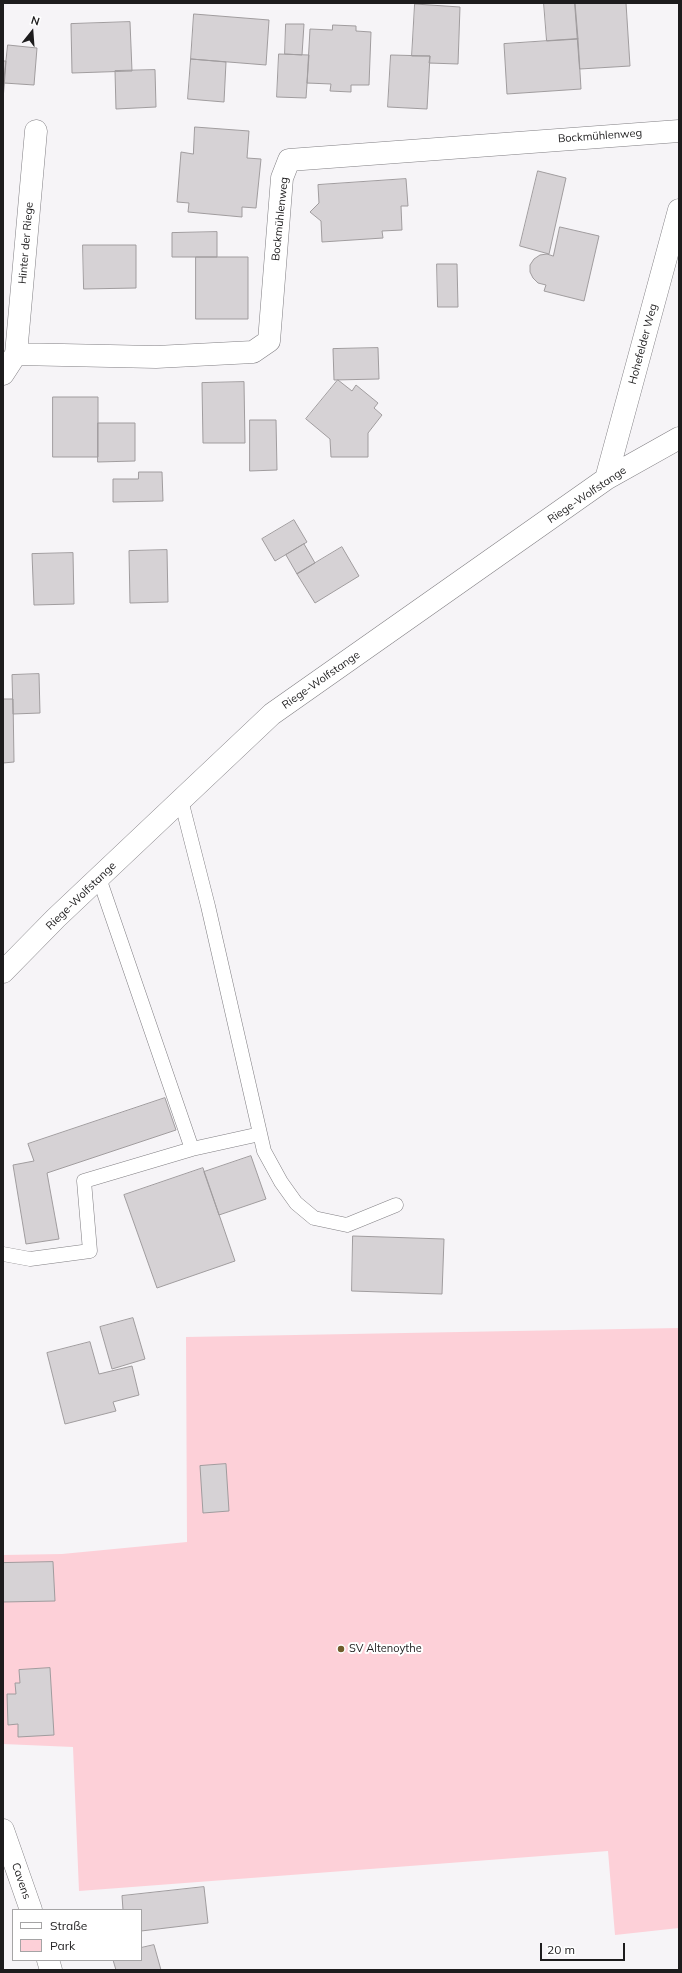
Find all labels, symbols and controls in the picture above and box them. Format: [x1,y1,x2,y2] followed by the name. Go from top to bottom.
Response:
[12,12,52,52] north arrow
[29,13,42,28] text: N
[557,126,643,146] street label: Bockmühlenweg
[269,176,291,262] street label: Bockmühlenweg
[16,201,36,285] street label: Hinter der Riege
[626,302,660,386] street label: Hohefelder Weg
[545,464,629,526] street label: Riege-Wolfstange
[279,648,363,712] street label: Riege-Wolfstange
[43,859,119,933] street label: Riege-Wolfstange
[349,1642,422,1656] place label: SV Altenoythe
[336,1644,346,1654] marker: SV Altenoythe
[9,1861,33,1901] street label: Cavens
[12,1909,142,1961] legend
[50,1918,87,1933] text: Straße
[542,1935,627,1961] scale bar
[50,1938,75,1953] text: Park
[547,1942,575,1957] text: 20 m

